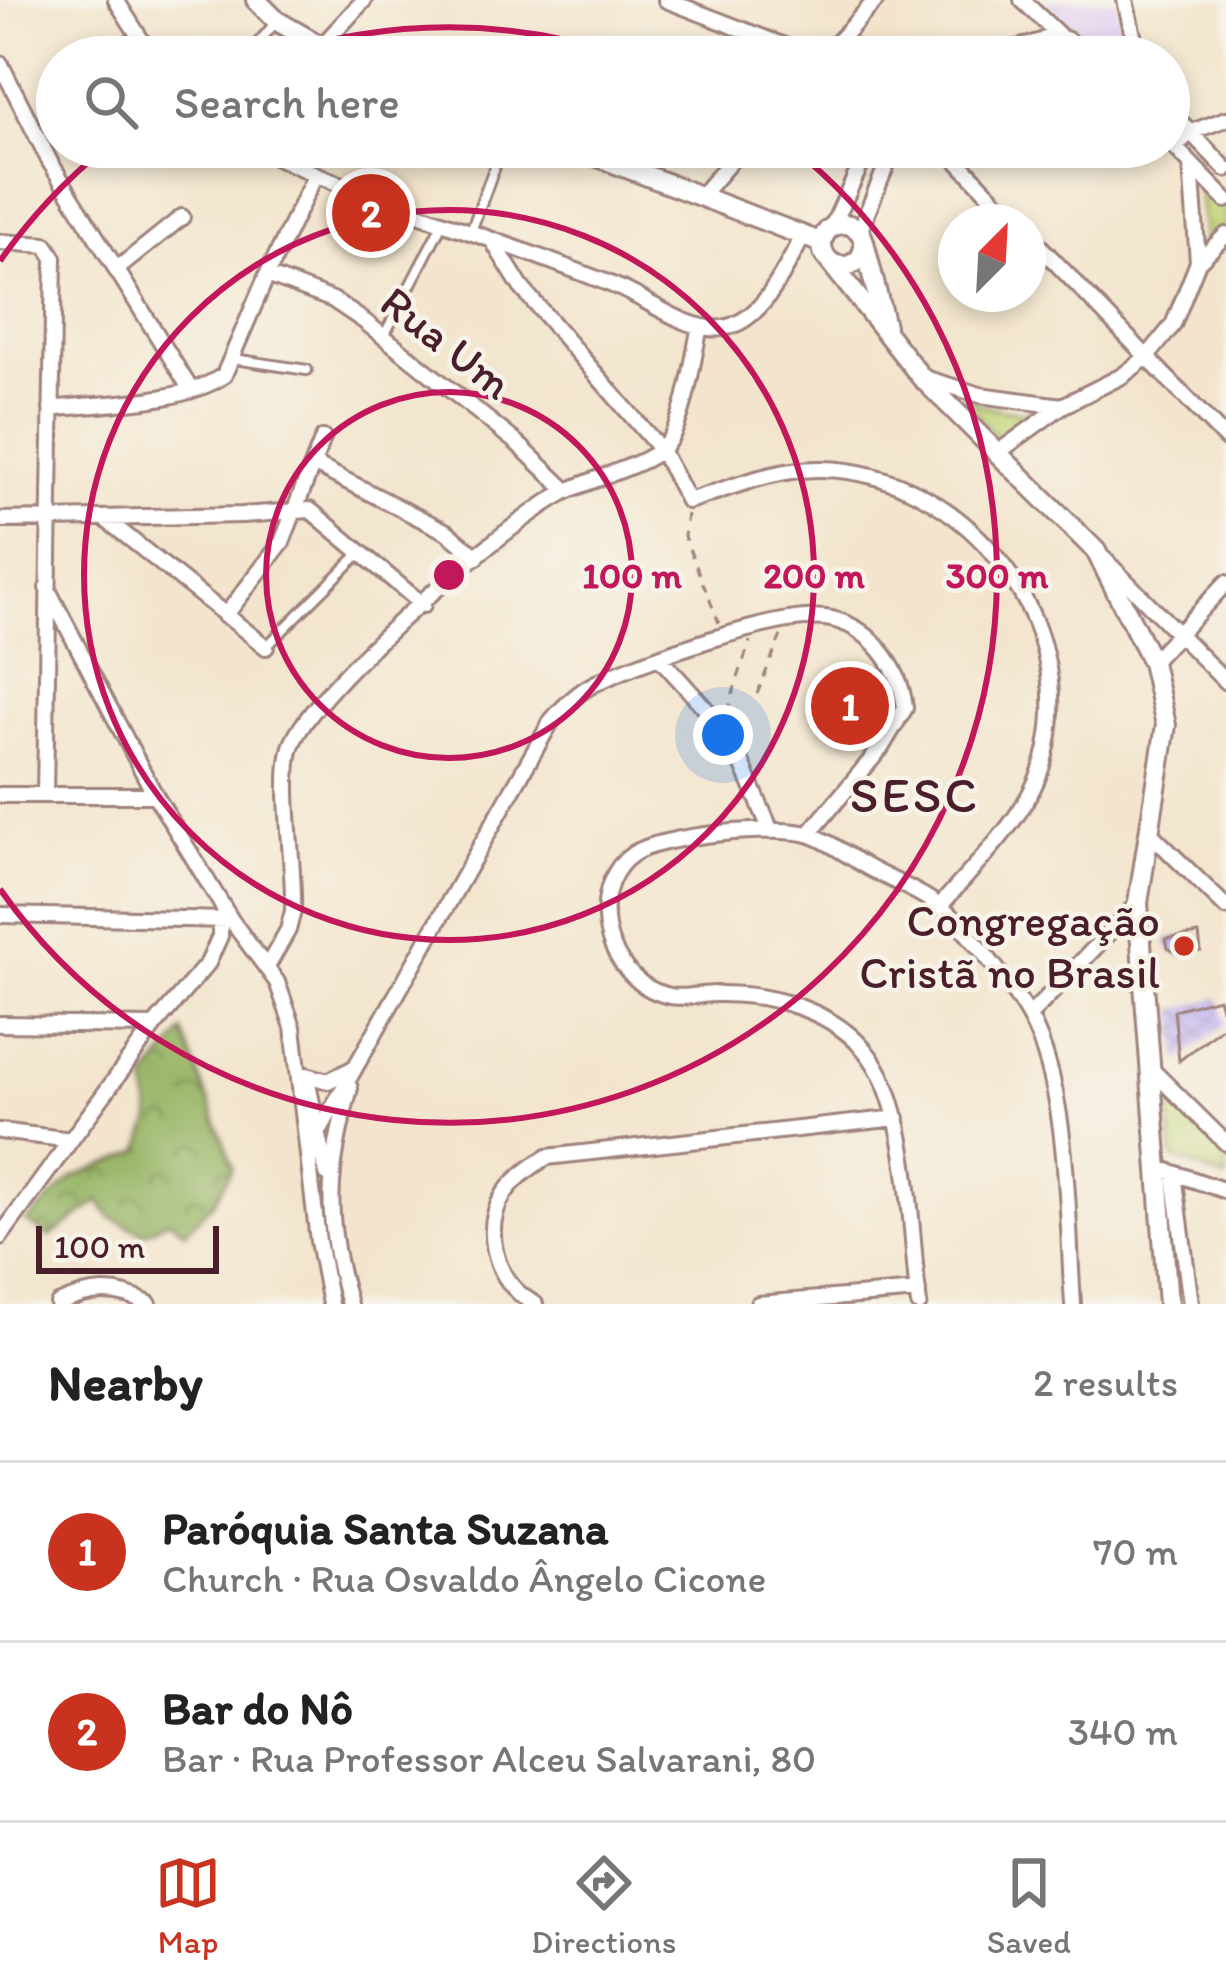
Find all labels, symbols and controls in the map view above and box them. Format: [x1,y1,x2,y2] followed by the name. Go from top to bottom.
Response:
[36,36,1190,168] search box
[78,69,144,135] icon: search
[174,75,400,129] text: Search here
[332,168,410,258] pin: 2
[938,204,1046,312] north arrow
[370,274,524,410] street label: Rua Um
[428,554,470,596] centre of rings
[582,554,682,597] text: 100 m
[763,554,866,597] text: 200 m
[946,554,1049,597] text: 300 m
[811,661,889,751] pin: 1
[693,705,753,765] your location
[850,764,980,825] district label: SESC
[859,893,1160,999] place label: Congregação Cristã no Brasil
[1171,933,1197,959] marker: Congregação Cristã no Brasil
[36,1220,219,1273] scale bar
[54,1227,145,1266] text: 100 m
[48,1352,203,1413] text: Nearby
[1033,1359,1178,1406] text: 2 results
[162,1501,608,1555] text: Paróquia Santa Suzana
[78,1528,96,1575] text: 1
[1093,1528,1178,1575] text: 70 m
[162,1555,766,1602] text: Church · Rua Osvaldo Ângelo Cicone
[162,1681,353,1735] text: Bar do Nô
[77,1708,97,1755] text: 2
[1068,1708,1178,1755] text: 340 m
[162,1735,816,1782] text: Bar · Rua Professor Alceu Salvarani, 80
[155,1850,221,1961] tab: Map
[531,1850,676,1961] tab: Directions
[987,1850,1071,1961] tab: Saved

